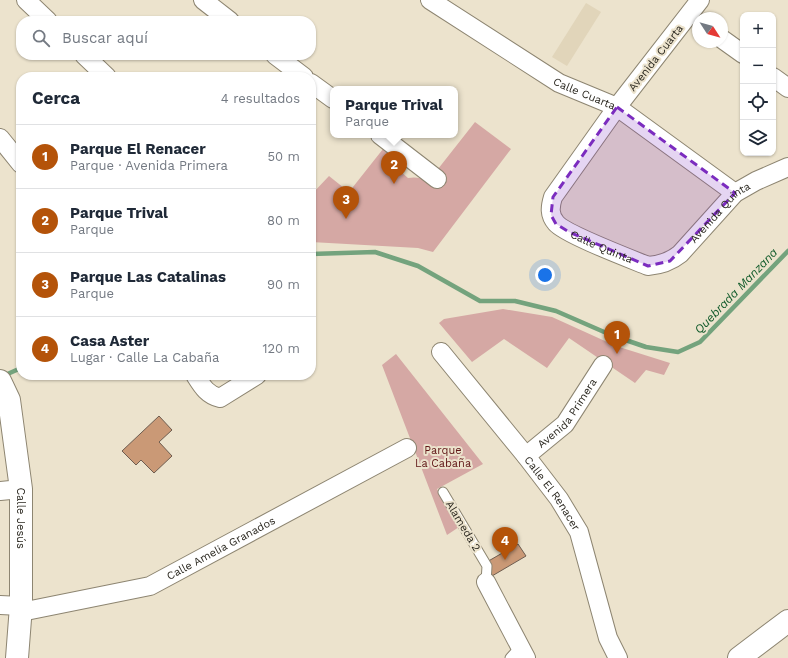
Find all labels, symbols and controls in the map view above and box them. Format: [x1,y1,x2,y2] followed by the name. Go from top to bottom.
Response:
[692,12,728,48] north arrow
[740,12,776,156] map controls
[740,12,776,48] button: +
[16,16,316,60] search box
[626,22,686,94] street label: Avenida Cuarta
[30,27,52,49] icon: search
[62,29,148,47] text: Buscar aquí
[740,48,776,84] button: −
[551,75,618,112] street label: Calle Cuarta
[740,84,776,120] button: locate
[330,86,458,138] popup
[32,88,80,108] text: Cerca
[221,91,300,106] text: 4 resultados
[345,96,443,114] text: Parque Trival
[345,114,389,129] text: Parque
[740,120,776,156] button: layers
[70,140,206,158] text: Parque El Renacer
[42,149,48,164] text: 1
[268,149,300,164] text: 50 m
[381,151,407,184] pin: 2
[70,158,228,173] text: Parque · Avenida Primera
[687,179,752,245] street label: Avenida Quinta
[333,186,359,219] pin: 3
[70,204,168,222] text: Parque Trival
[41,213,49,228] text: 2
[267,213,300,228] text: 80 m
[70,222,114,237] text: Parque
[568,227,635,266] street label: Calle Quinta
[692,245,781,337] water label: Quebrada Manzana
[535,265,555,285] your location
[70,268,226,286] text: Parque Las Catalinas
[41,277,49,292] text: 3
[267,277,300,292] text: 90 m
[70,286,114,301] text: Parque
[604,321,630,354] pin: 1
[70,332,149,350] text: Casa Aster
[41,341,49,356] text: 4
[262,341,300,356] text: 120 m
[70,350,219,365] text: Lugar · Calle La Cabaña
[535,376,599,451] street label: Avenida Primera
[415,444,471,470] park label: Parque La Cabaña
[522,453,583,533] street label: Calle El Renacer
[14,488,28,549] street label: Calle Jesús
[443,498,483,554] street label: Alameda 2
[164,513,278,582] street label: Calle Amelia Granados
[492,527,518,560] pin: 4

